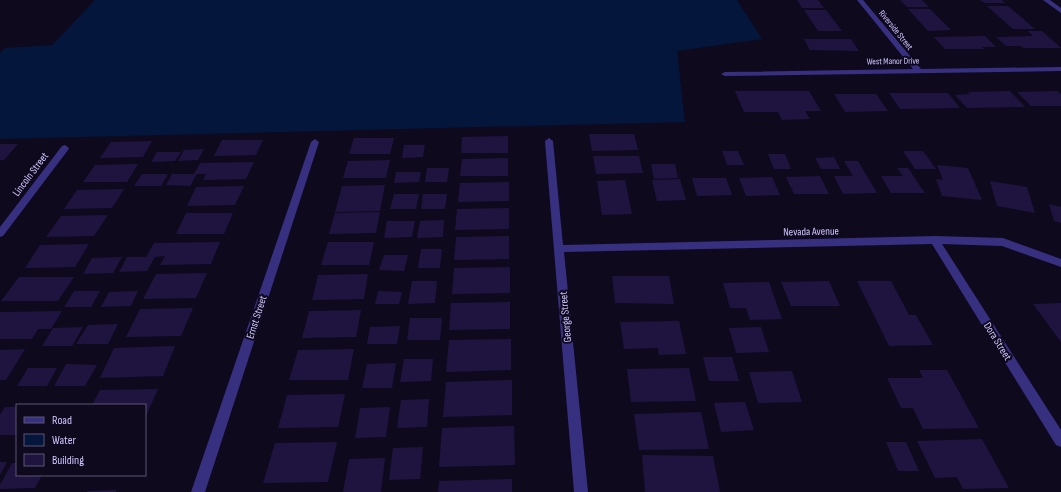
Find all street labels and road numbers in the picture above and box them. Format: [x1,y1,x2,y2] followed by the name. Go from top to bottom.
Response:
[876,8,915,53] street label: Riverside Street
[866,56,920,67] street label: West Manor Drive
[10,149,51,199] street label: Lincoln Street
[783,225,839,238] street label: Nevada Avenue
[557,290,574,343] street label: George Street
[243,293,270,340] street label: Ernst Street
[981,320,1015,363] street label: Dora Street

